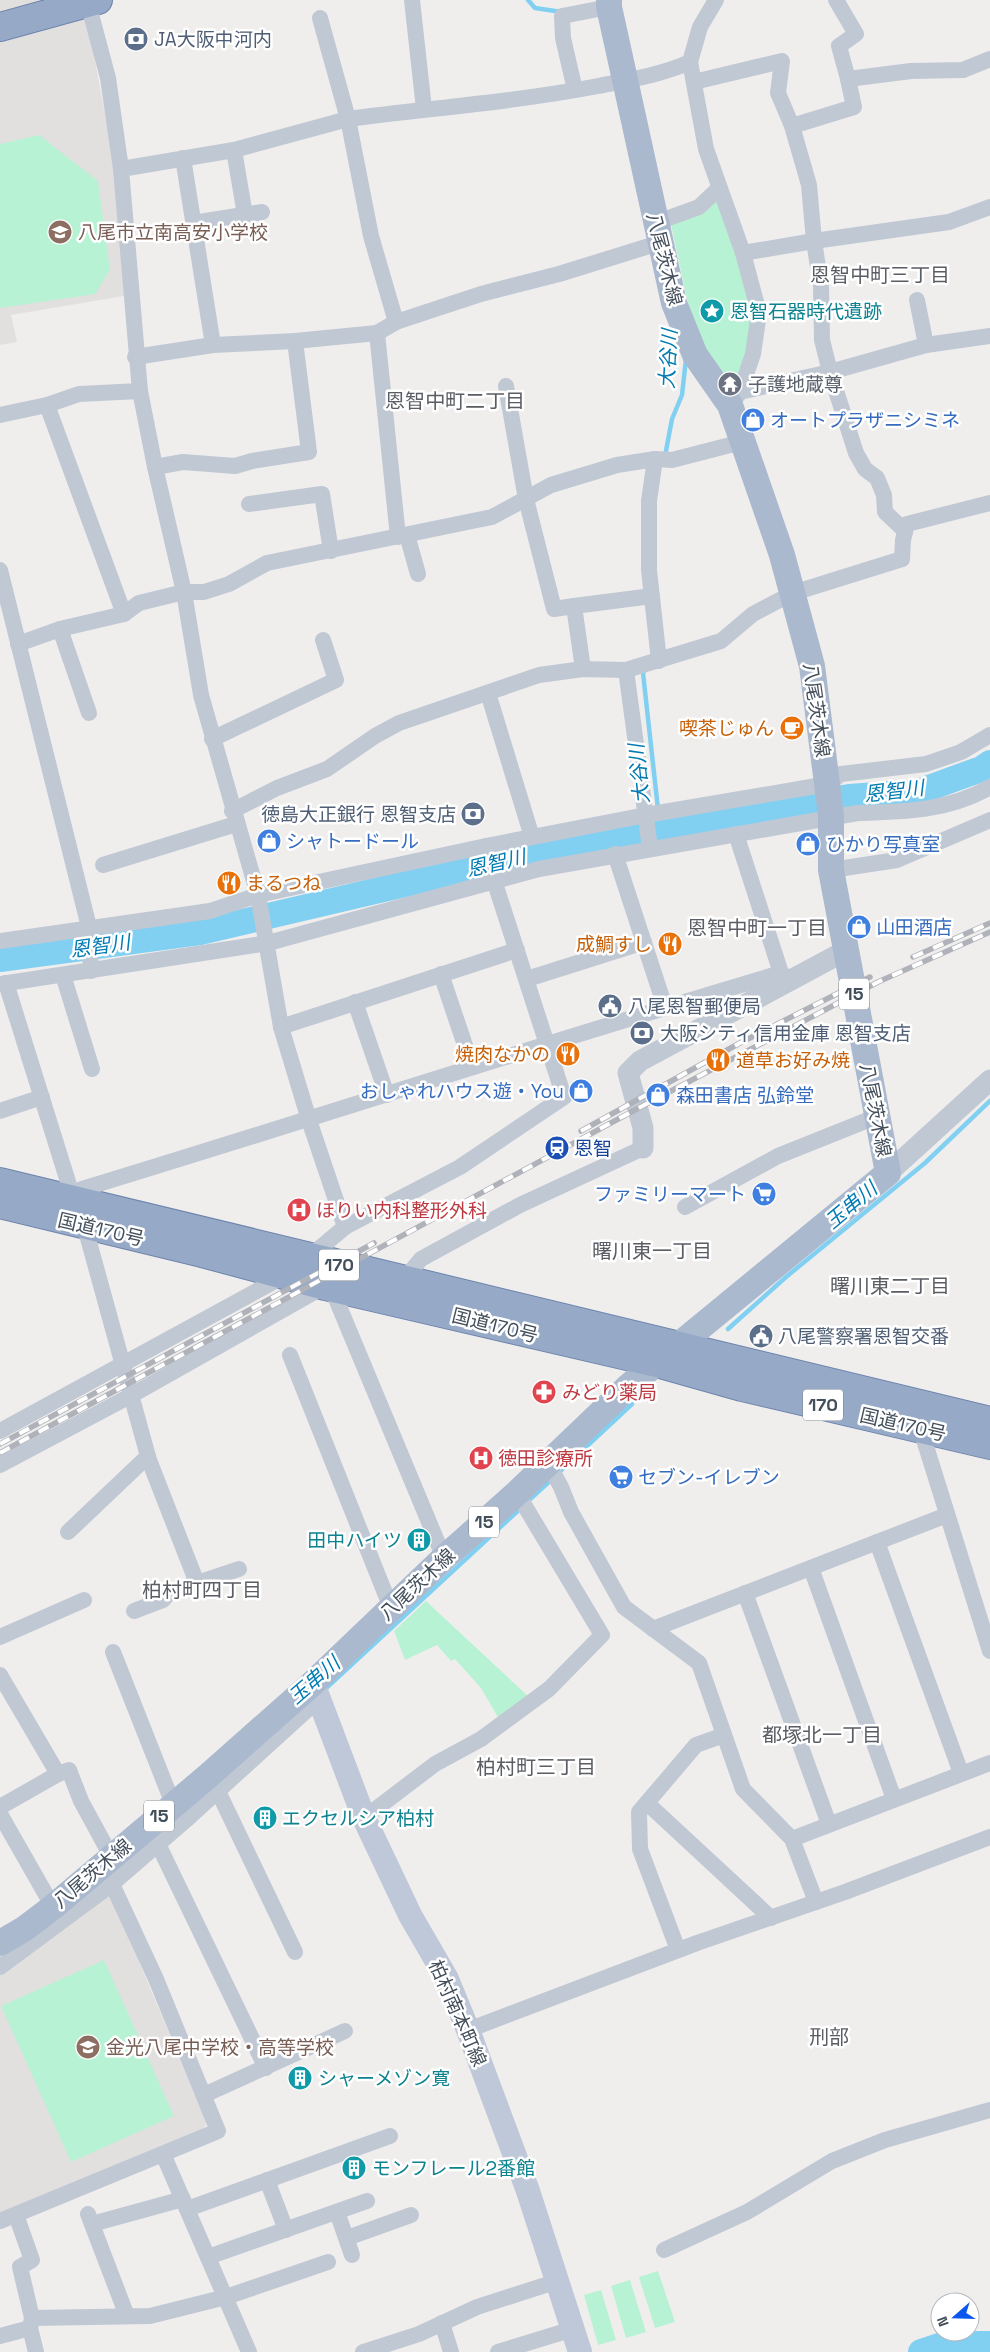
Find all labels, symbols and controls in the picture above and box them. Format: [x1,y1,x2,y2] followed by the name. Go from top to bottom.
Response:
[123,26,149,52] bank icon: JA大阪中河内
[154,27,272,52] place label: JA大阪中河内
[641,210,688,308] street label: 八尾茨木線
[47,219,73,245] school or university icon: 八尾市立南高安小学校
[78,220,268,245] place label: 八尾市立南高安小学校
[810,262,950,288] district label: 恩智中町三丁目
[699,298,725,324] place icon: 恩智石器時代遺跡
[730,299,882,324] place label: 恩智石器時代遺跡
[653,326,683,390] water label: 大谷川
[717,371,743,397] temple icon: 子護地蔵尊
[748,372,843,397] place label: 子護地蔵尊
[385,388,525,414] district label: 恩智中町二丁目
[740,407,766,433] shop icon: オートプラザニシミネ
[770,408,960,433] place label: オートプラザニシミネ
[798,661,835,759] street label: 八尾茨木線
[779,715,805,741] cafe icon: 喫茶じゅん
[679,716,774,741] place label: 喫茶じゅん
[623,741,655,805] water label: 大谷川
[863,774,927,808] water label: 恩智川
[460,801,486,827] bank icon: 徳島大正銀行 恩智支店
[261,802,456,827] place label: 徳島大正銀行 恩智支店
[256,828,282,854] shop icon: シャトードール
[286,829,419,854] place label: シャトードール
[795,831,821,857] shop icon: ひかり写真室
[826,832,940,857] place label: ひかり写真室
[464,843,530,882] water label: 恩智川
[216,870,242,896] restaurant icon: まるつね
[246,871,321,896] place label: まるつね
[846,914,872,940] shop icon: 山田酒店
[687,915,827,941] district label: 恩智中町一丁目
[876,915,952,940] place label: 山田酒店
[68,929,133,963] water label: 恩智川
[657,931,683,957] restaurant icon: 成鯛すし
[576,932,652,957] place label: 成鯛すし
[839,979,869,1010] road number: 15
[597,993,623,1019] public building icon: 八尾恩智郵便局
[628,994,761,1019] place label: 八尾恩智郵便局
[629,1020,655,1046] bank icon: 大阪シティ信用金庫 恩智支店
[660,1021,911,1046] place label: 大阪シティ信用金庫 恩智支店
[555,1041,581,1067] restaurant icon: 焼肉なかの
[455,1042,550,1067] place label: 焼肉なかの
[705,1047,731,1073] restaurant icon: 道草お好み焼
[736,1048,850,1073] place label: 道草お好み焼
[854,1061,897,1159] street label: 八尾茨木線
[568,1078,594,1104] shop icon: おしゃれハウス遊・You
[360,1079,564,1104] place label: おしゃれハウス遊・You
[645,1082,671,1108] shop icon: 森田書店 弘鈴堂
[676,1083,814,1108] place label: 森田書店 弘鈴堂
[544,1135,570,1161] station icon: 恩智
[574,1136,612,1161] place label: 恩智
[820,1174,884,1234] water label: 玉串川
[751,1181,777,1207] supermarket icon: ファミリーマート
[594,1182,746,1207] place label: ファミリーマート
[286,1197,312,1223] hospital icon: ほりい内科整形外科
[316,1198,487,1223] place label: ほりい内科整形外科
[55,1207,146,1252] street label: 国道170号
[592,1238,712,1264] district label: 曙川東一丁目
[319,1250,359,1280] road number: 170
[830,1273,950,1299] district label: 曙川東二丁目
[449,1303,540,1348] street label: 国道170号
[748,1323,774,1349] public building icon: 八尾警察署恩智交番
[778,1324,949,1349] place label: 八尾警察署恩智交番
[531,1379,557,1405] pharmacy icon: みどり薬局
[562,1380,657,1405] place label: みどり薬局
[803,1390,843,1420] road number: 170
[857,1402,948,1447] street label: 国道170号
[468,1445,494,1471] hospital icon: 徳田診療所
[498,1446,593,1471] place label: 徳田診療所
[608,1464,634,1490] supermarket icon: セブン-イレブン
[638,1465,780,1490] place label: セブン-イレブン
[469,1506,499,1538] road number: 15
[406,1527,432,1553] building icon: 田中ハイツ
[307,1528,402,1553] place label: 田中ハイツ
[374,1543,461,1626] street label: 八尾茨木線
[142,1577,262,1603] district label: 柏村町四丁目
[283,1649,347,1709] water label: 玉串川
[762,1722,882,1748] district label: 都塚北一丁目
[476,1754,596,1780] district label: 柏村町三丁目
[144,1800,174,1832] road number: 15
[252,1805,278,1831] building icon: エクセルシア柏村
[282,1806,434,1831] place label: エクセルシア柏村
[48,1833,137,1913] street label: 八尾茨木線
[423,1956,492,2070] street label: 柏村南本町線
[809,2024,849,2050] district label: 刑部
[75,2034,101,2060] school or university icon: 金光八尾中学校・高等学校
[106,2035,334,2060] place label: 金光八尾中学校・高等学校
[287,2065,313,2091] building icon: シャーメゾン寛
[318,2066,450,2091] place label: シャーメゾン寛
[341,2155,367,2181] building icon: モンフレール2番館
[372,2156,535,2181] place label: モンフレール2番館
[930,2292,980,2342] north arrow
[933,2314,953,2329] text: N

